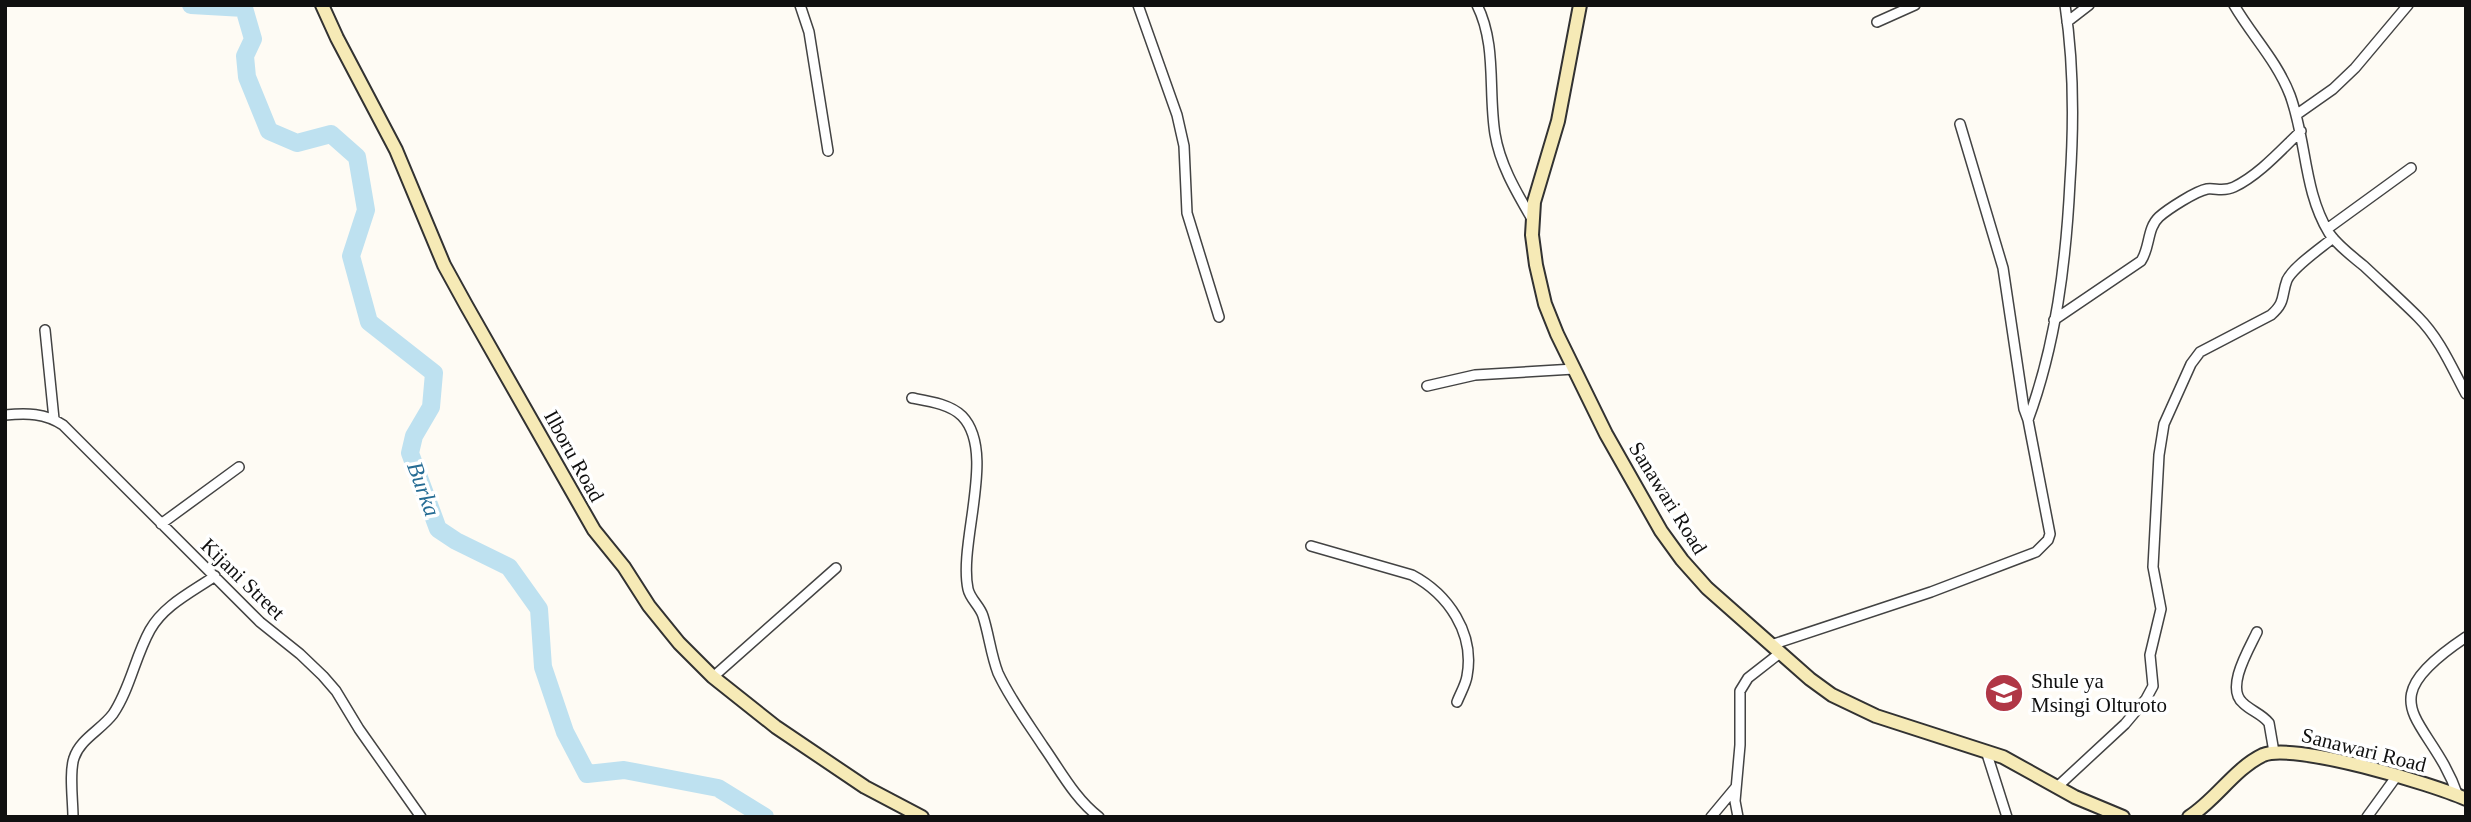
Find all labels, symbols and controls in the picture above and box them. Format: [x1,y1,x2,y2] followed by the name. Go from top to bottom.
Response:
[539,406,609,506] street label: Ilboru Road
[1624,437,1712,559] street label: Sanawari Road
[402,458,445,520] water label: Burka
[196,533,290,625] street label: Kijani Street
[2031,669,2167,717] place label: Shule ya Msingi Olturoto
[1983,672,2025,714] school or university icon: Shule ya Msingi Olturoto
[2299,723,2429,777] street label: Sanawari Road

